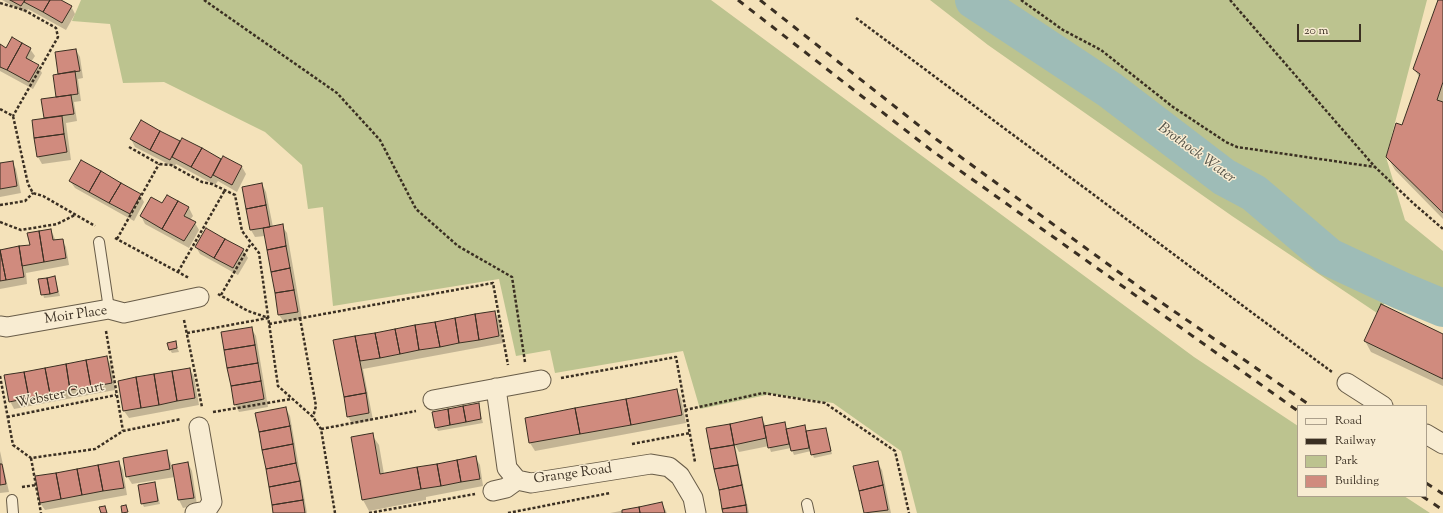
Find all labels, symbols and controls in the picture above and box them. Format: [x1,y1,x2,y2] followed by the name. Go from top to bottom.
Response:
[1299,16,1363,42] scale bar
[1304,22,1328,40] text: 20 m
[1154,120,1238,188] water label: Brothock Water
[43,303,109,329] street label: Moir Place
[14,379,106,413] street label: Webster Court
[1297,405,1427,497] legend
[1335,412,1362,430] text: Road
[1335,432,1376,450] text: Railway
[1335,452,1358,470] text: Park
[533,461,613,489] street label: Grange Road
[1335,472,1379,490] text: Building

